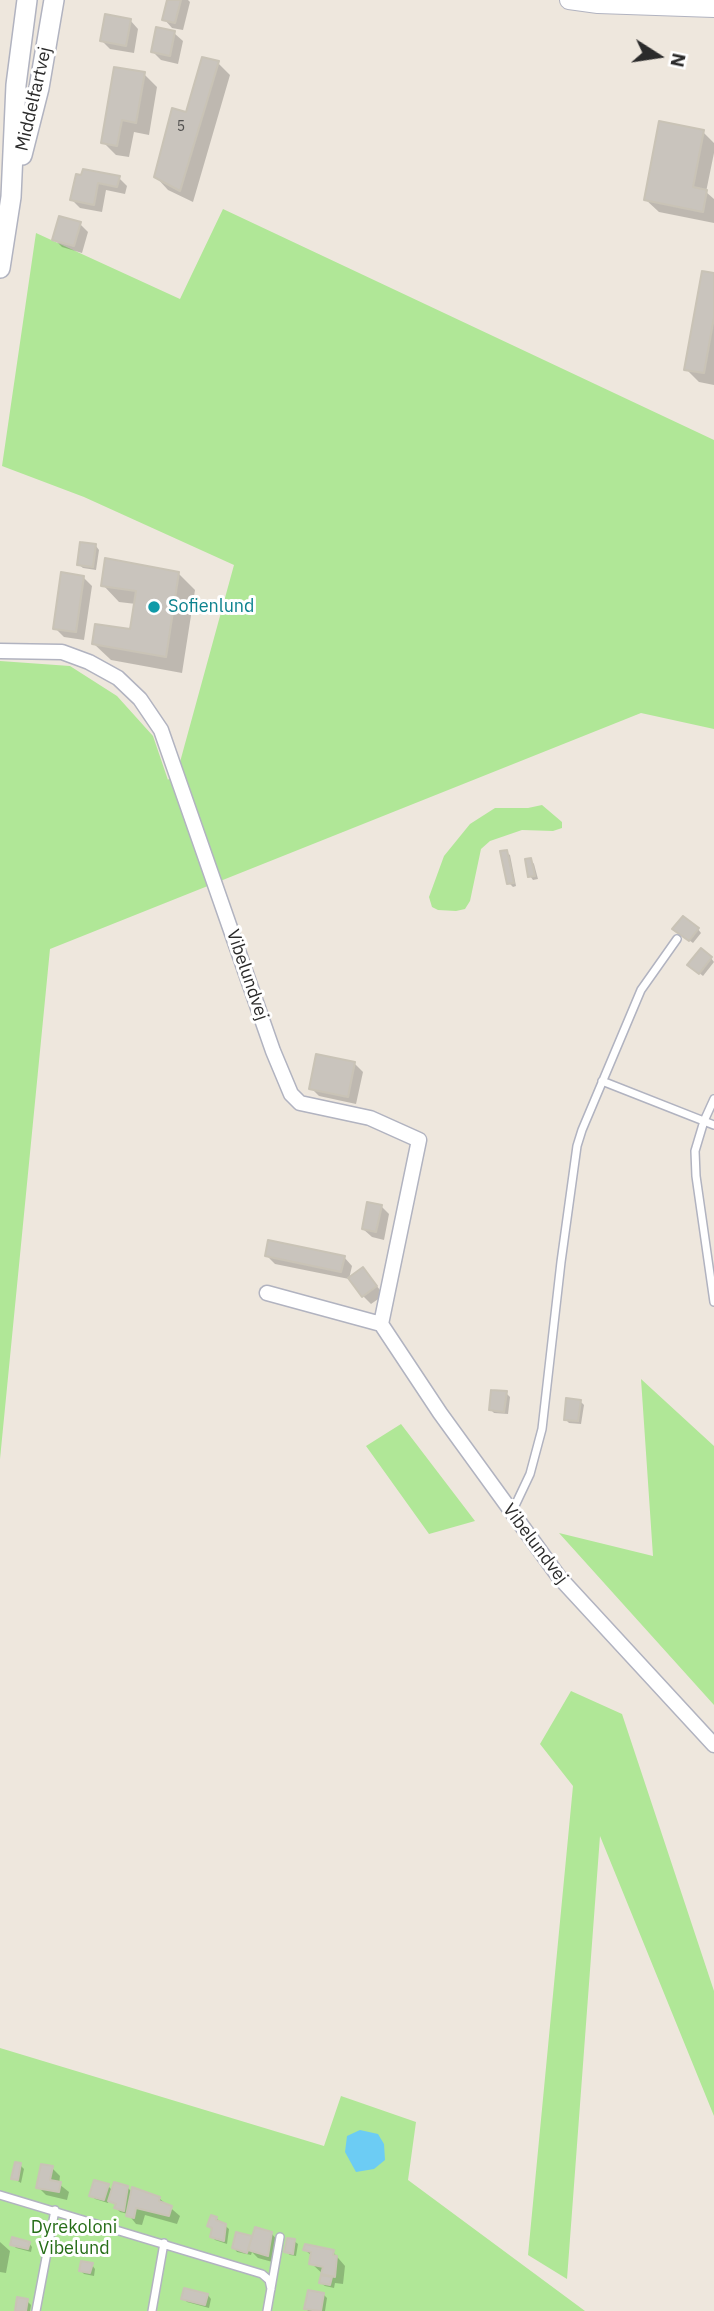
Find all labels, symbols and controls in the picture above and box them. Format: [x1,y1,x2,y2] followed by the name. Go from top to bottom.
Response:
[623,21,693,91] north arrow
[12,45,56,153] street label: Middelfartvej
[665,51,692,70] text: N
[177,119,185,135] house number: 5
[168,596,255,618] place label: Sofienlund
[146,599,162,615] marker: Sofienlund
[221,927,273,1023] street label: Vibelundvej
[498,1500,572,1588] street label: Vibelundvej
[31,2217,117,2260] park label: Dyrekoloni Vibelund

